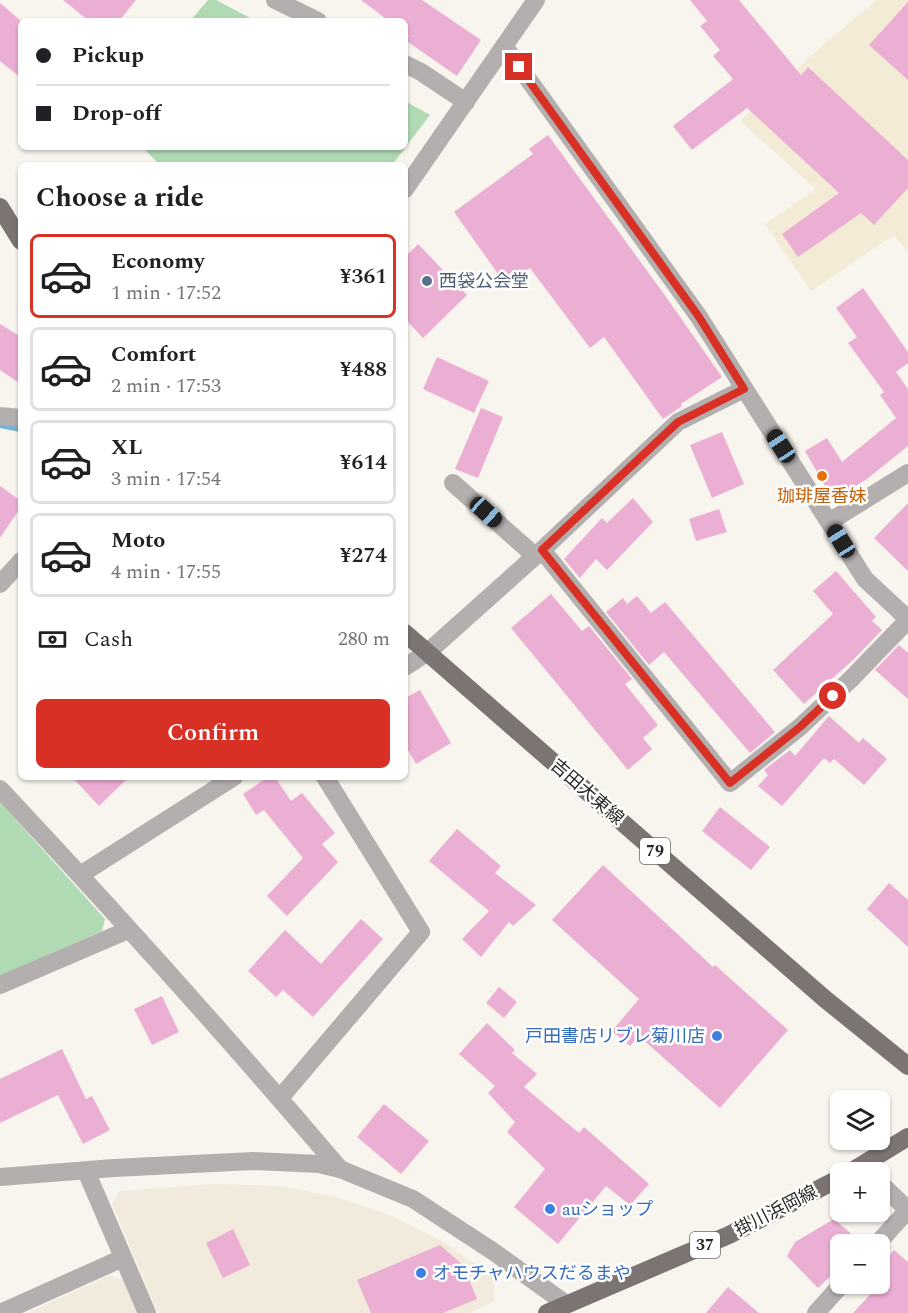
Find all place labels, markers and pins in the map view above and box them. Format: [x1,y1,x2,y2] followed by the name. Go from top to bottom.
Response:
[439,268,529,295] place label: 西袋公会堂
[420,274,434,288] marker: 西袋公会堂
[815,469,829,483] marker: 珈琲屋香妹
[777,483,867,510] place label: 珈琲屋香妹
[525,1023,705,1050] place label: 戸田書店リブレ菊川店
[710,1029,724,1043] marker: 戸田書店リブレ菊川店
[562,1196,653,1223] place label: auショップ
[543,1202,557,1216] marker: auショップ
[433,1260,631,1287] place label: オモチャハウスだるまや
[414,1266,428,1280] marker: オモチャハウスだるまや

